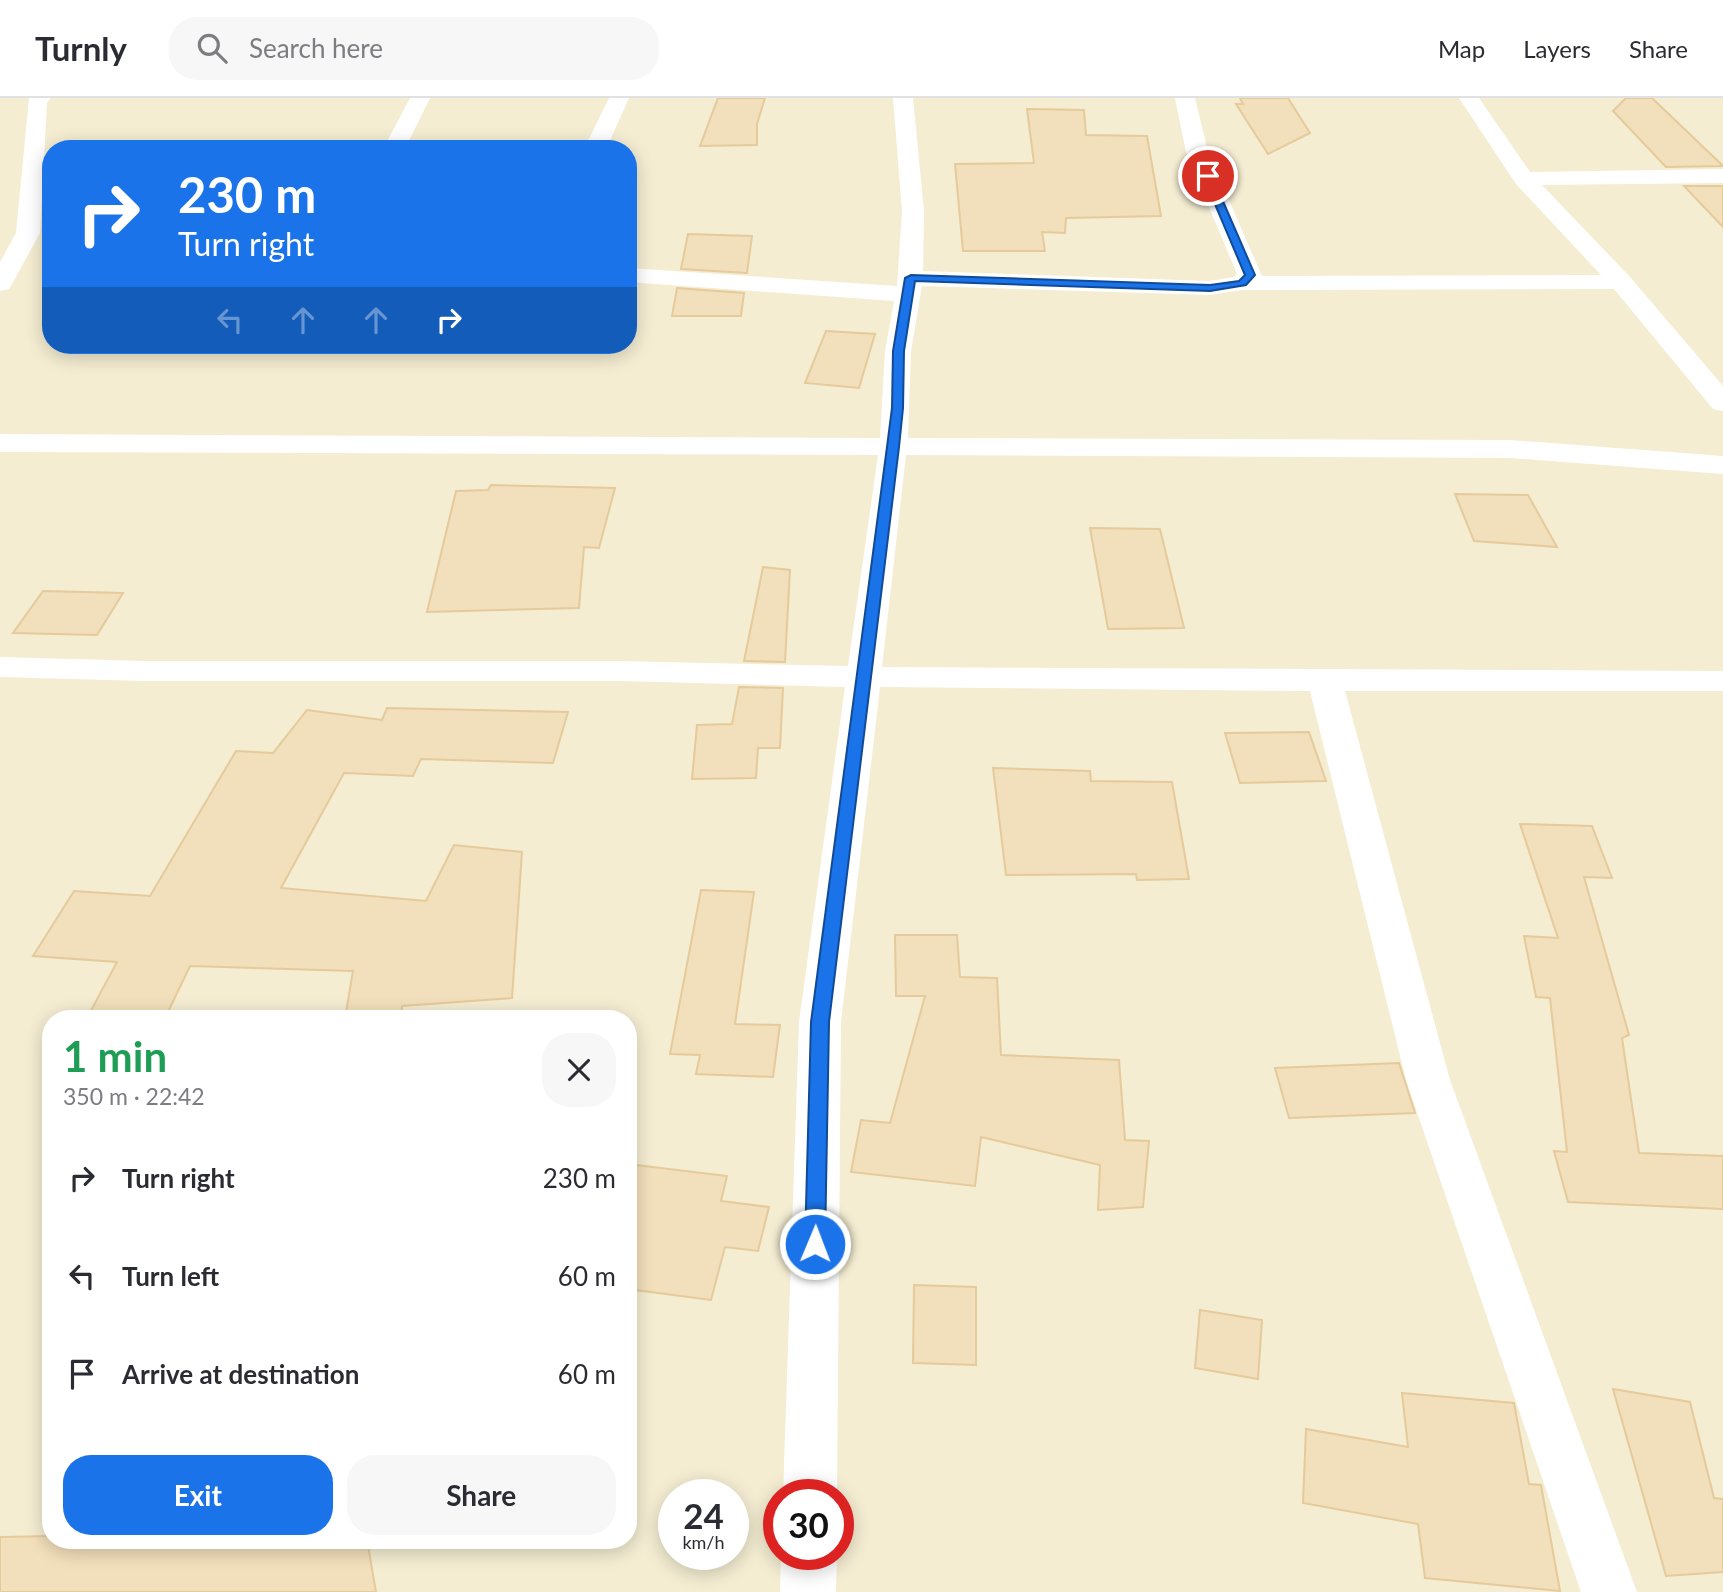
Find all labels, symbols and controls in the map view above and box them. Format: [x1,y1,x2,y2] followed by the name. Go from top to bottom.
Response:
[169,17,659,80] search box
[35,28,127,68] text: Turnly
[193,29,231,67] icon: search
[249,32,383,64] text: Search here
[1438,34,1485,63] text: Map
[1523,34,1591,63] text: Layers
[1629,34,1688,63] text: Share
[1178,146,1238,206] pin
[1189,157,1227,195] icon: arrive
[178,165,316,223] text: 230 m
[63,168,154,259] icon: right
[178,224,314,263] text: Turn right
[211,301,249,339] icon: left
[284,301,322,339] icon: ahead
[357,301,395,339] icon: ahead
[430,301,468,339] icon: right
[63,1031,167,1081] text: 1 min
[542,1033,616,1107] button: close
[63,1082,205,1110] text: 350 m · 22:42
[63,1159,101,1197] icon: right
[122,1162,235,1194] text: Turn right
[543,1162,616,1194] text: 230 m
[778,1207,852,1281] position arrow
[63,1257,101,1295] icon: left
[122,1260,219,1292] text: Turn left
[558,1260,616,1292] text: 60 m
[63,1355,101,1393] icon: arrive
[122,1358,359,1390] text: Arrive at destination
[558,1358,616,1390] text: 60 m
[63,1455,333,1535] button: Exit
[347,1455,616,1535] button: Share
[763,1479,854,1570] speed limit sign: 30
[683,1494,724,1536] text: 24
[682,1531,725,1553] text: km/h

